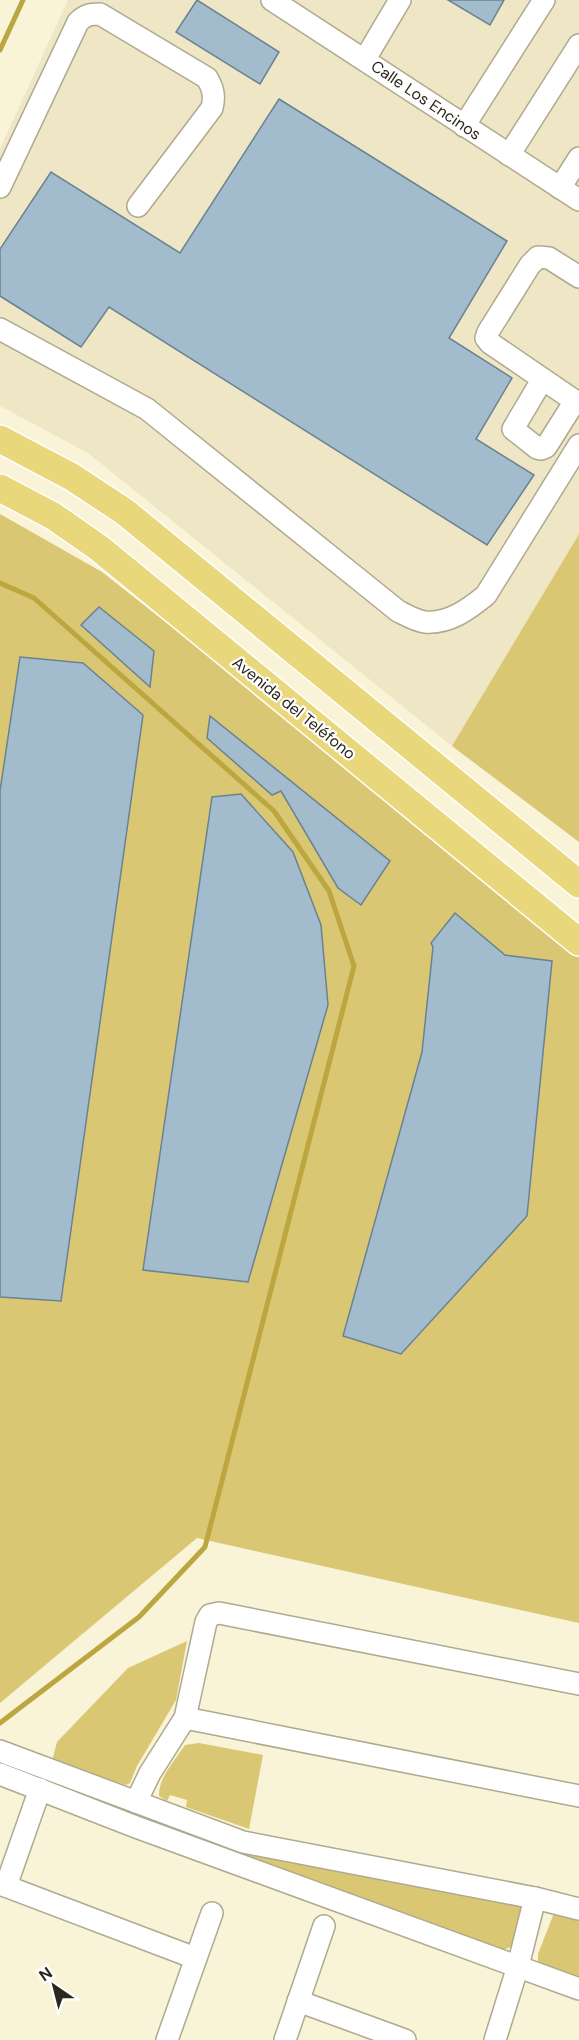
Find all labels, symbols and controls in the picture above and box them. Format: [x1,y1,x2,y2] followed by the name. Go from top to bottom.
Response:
[367,55,485,145] street label: Calle Los Encinos
[228,652,360,764] street label: Avenida del Teléfono
[24,1956,84,2016] north arrow
[35,1962,56,1986] text: N

